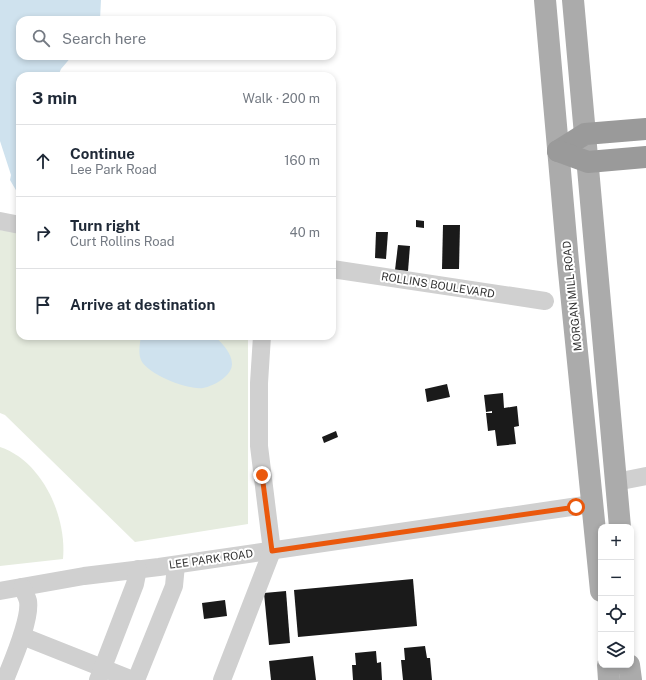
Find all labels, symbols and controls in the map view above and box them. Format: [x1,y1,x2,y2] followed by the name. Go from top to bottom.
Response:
[16,16,336,60] search box
[30,27,52,49] icon: search
[62,30,146,47] text: Search here
[32,88,77,108] text: 3 min
[243,91,320,106] text: Walk · 200 m
[70,145,135,162] text: Continue
[32,150,54,172] icon: ahead
[284,153,320,168] text: 160 m
[70,162,157,177] text: Lee Park Road
[70,217,140,234] text: Turn right
[32,222,54,244] icon: right
[289,225,320,240] text: 40 m
[70,234,174,249] text: Curt Rollins Road
[560,240,584,352] street label: MORGAN MILL ROAD
[380,270,496,300] street label: ROLLINS BOULEVARD
[32,294,54,316] icon: arrive
[70,296,215,313] text: Arrive at destination
[253,466,271,484] route end
[567,498,585,516] route start
[598,524,634,668] map controls
[598,524,634,560] button: +
[168,547,254,571] street label: LEE PARK ROAD
[598,560,634,596] button: −
[598,596,634,632] button: locate
[598,632,634,668] button: layers

